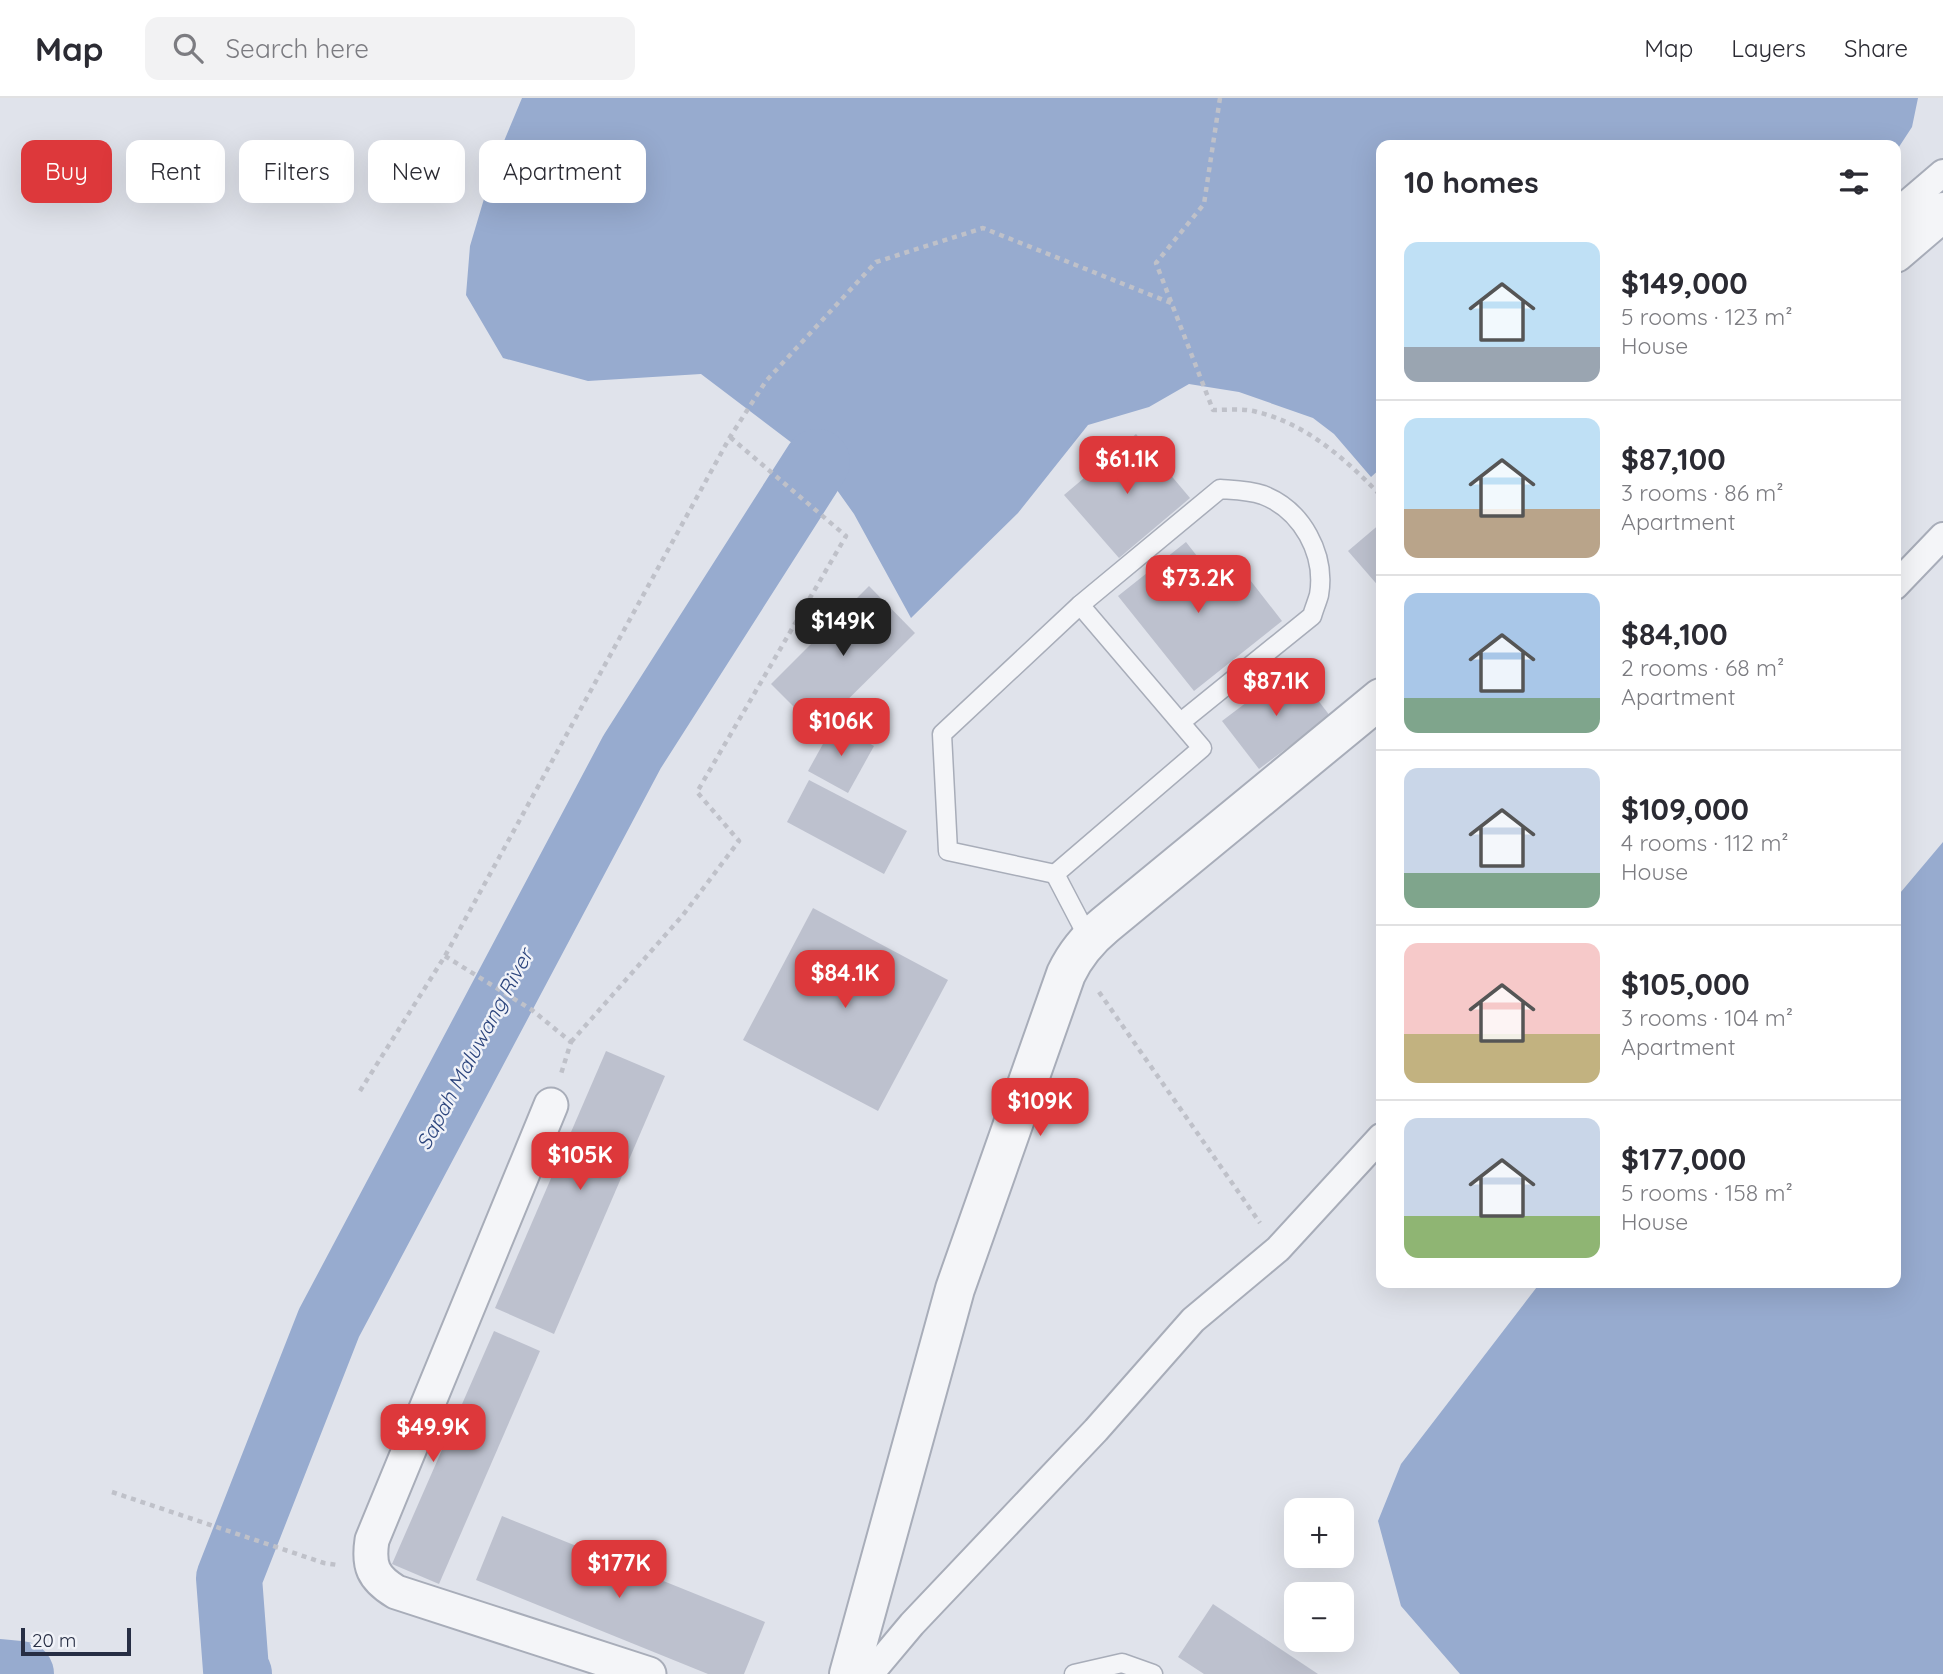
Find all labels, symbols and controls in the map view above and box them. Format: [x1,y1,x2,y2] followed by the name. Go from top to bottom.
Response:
[145,17,635,80] search box
[35,28,103,69] text: Map
[169,29,207,67] icon: search
[225,32,369,65] text: Search here
[1644,33,1693,63] text: Map
[1731,33,1806,63] text: Layers
[1844,33,1908,63] text: Share
[21,140,112,203] chip: Buy
[126,140,225,203] chip: Rent
[239,140,354,203] chip: Filters
[368,140,465,203] chip: New
[479,140,646,203] chip: Apartment
[1404,163,1539,201] text: 10 homes
[1835,163,1873,201] icon: filters
[1621,264,1748,302] text: $149,000
[1460,270,1544,354] icon: home
[1621,302,1793,331] text: 5 rooms · 123 m²
[1621,331,1688,360] text: House
[1070,436,1184,496] pin: $61.1K
[1621,440,1726,478] text: $87,100
[1095,444,1159,473] text: $61.1K
[1460,446,1544,530] icon: home
[1621,478,1784,507] text: 3 rooms · 86 m²
[1621,507,1735,536] text: Apartment
[1141,556,1255,615] pin: $73.2K
[1162,563,1234,592] text: $73.2K
[794,598,892,658] pin: $149K
[811,606,875,635] text: $149K
[1621,615,1728,653] text: $84,100
[1460,621,1544,705] icon: home
[1621,653,1784,682] text: 2 rooms · 68 m²
[1219,658,1333,718] pin: $87.1K
[1243,666,1309,695] text: $87.1K
[1621,682,1735,711] text: Apartment
[792,698,890,758] pin: $106K
[809,706,873,735] text: $106K
[1621,790,1749,828] text: $109,000
[1460,796,1544,880] icon: home
[1621,828,1789,857] text: 4 rooms · 112 m²
[1621,857,1688,886] text: House
[410,942,539,1154] water label: Sapah Maluwang River
[788,950,902,1010] pin: $84.1K
[811,958,879,987] text: $84.1K
[1621,965,1750,1003] text: $105,000
[1460,971,1544,1055] icon: home
[1621,1003,1793,1032] text: 3 rooms · 104 m²
[1621,1032,1735,1061] text: Apartment
[991,1079,1089,1138] pin: $109K
[1008,1086,1072,1115] text: $109K
[531,1132,629,1192] pin: $105K
[547,1140,613,1169] text: $105K
[1621,1140,1746,1178] text: $177,000
[1460,1146,1544,1230] icon: home
[1621,1178,1793,1207] text: 5 rooms · 158 m²
[1621,1207,1688,1236] text: House
[376,1404,490,1464] pin: $49.9K
[397,1412,469,1441] text: $49.9K
[1284,1498,1354,1652] map controls
[1284,1498,1354,1568] button: +
[570,1540,668,1600] pin: $177K
[588,1548,651,1577] text: $177K
[1284,1582,1354,1652] button: −
[21,1625,131,1657] scale bar
[32,1628,76,1652] text: 20 m

